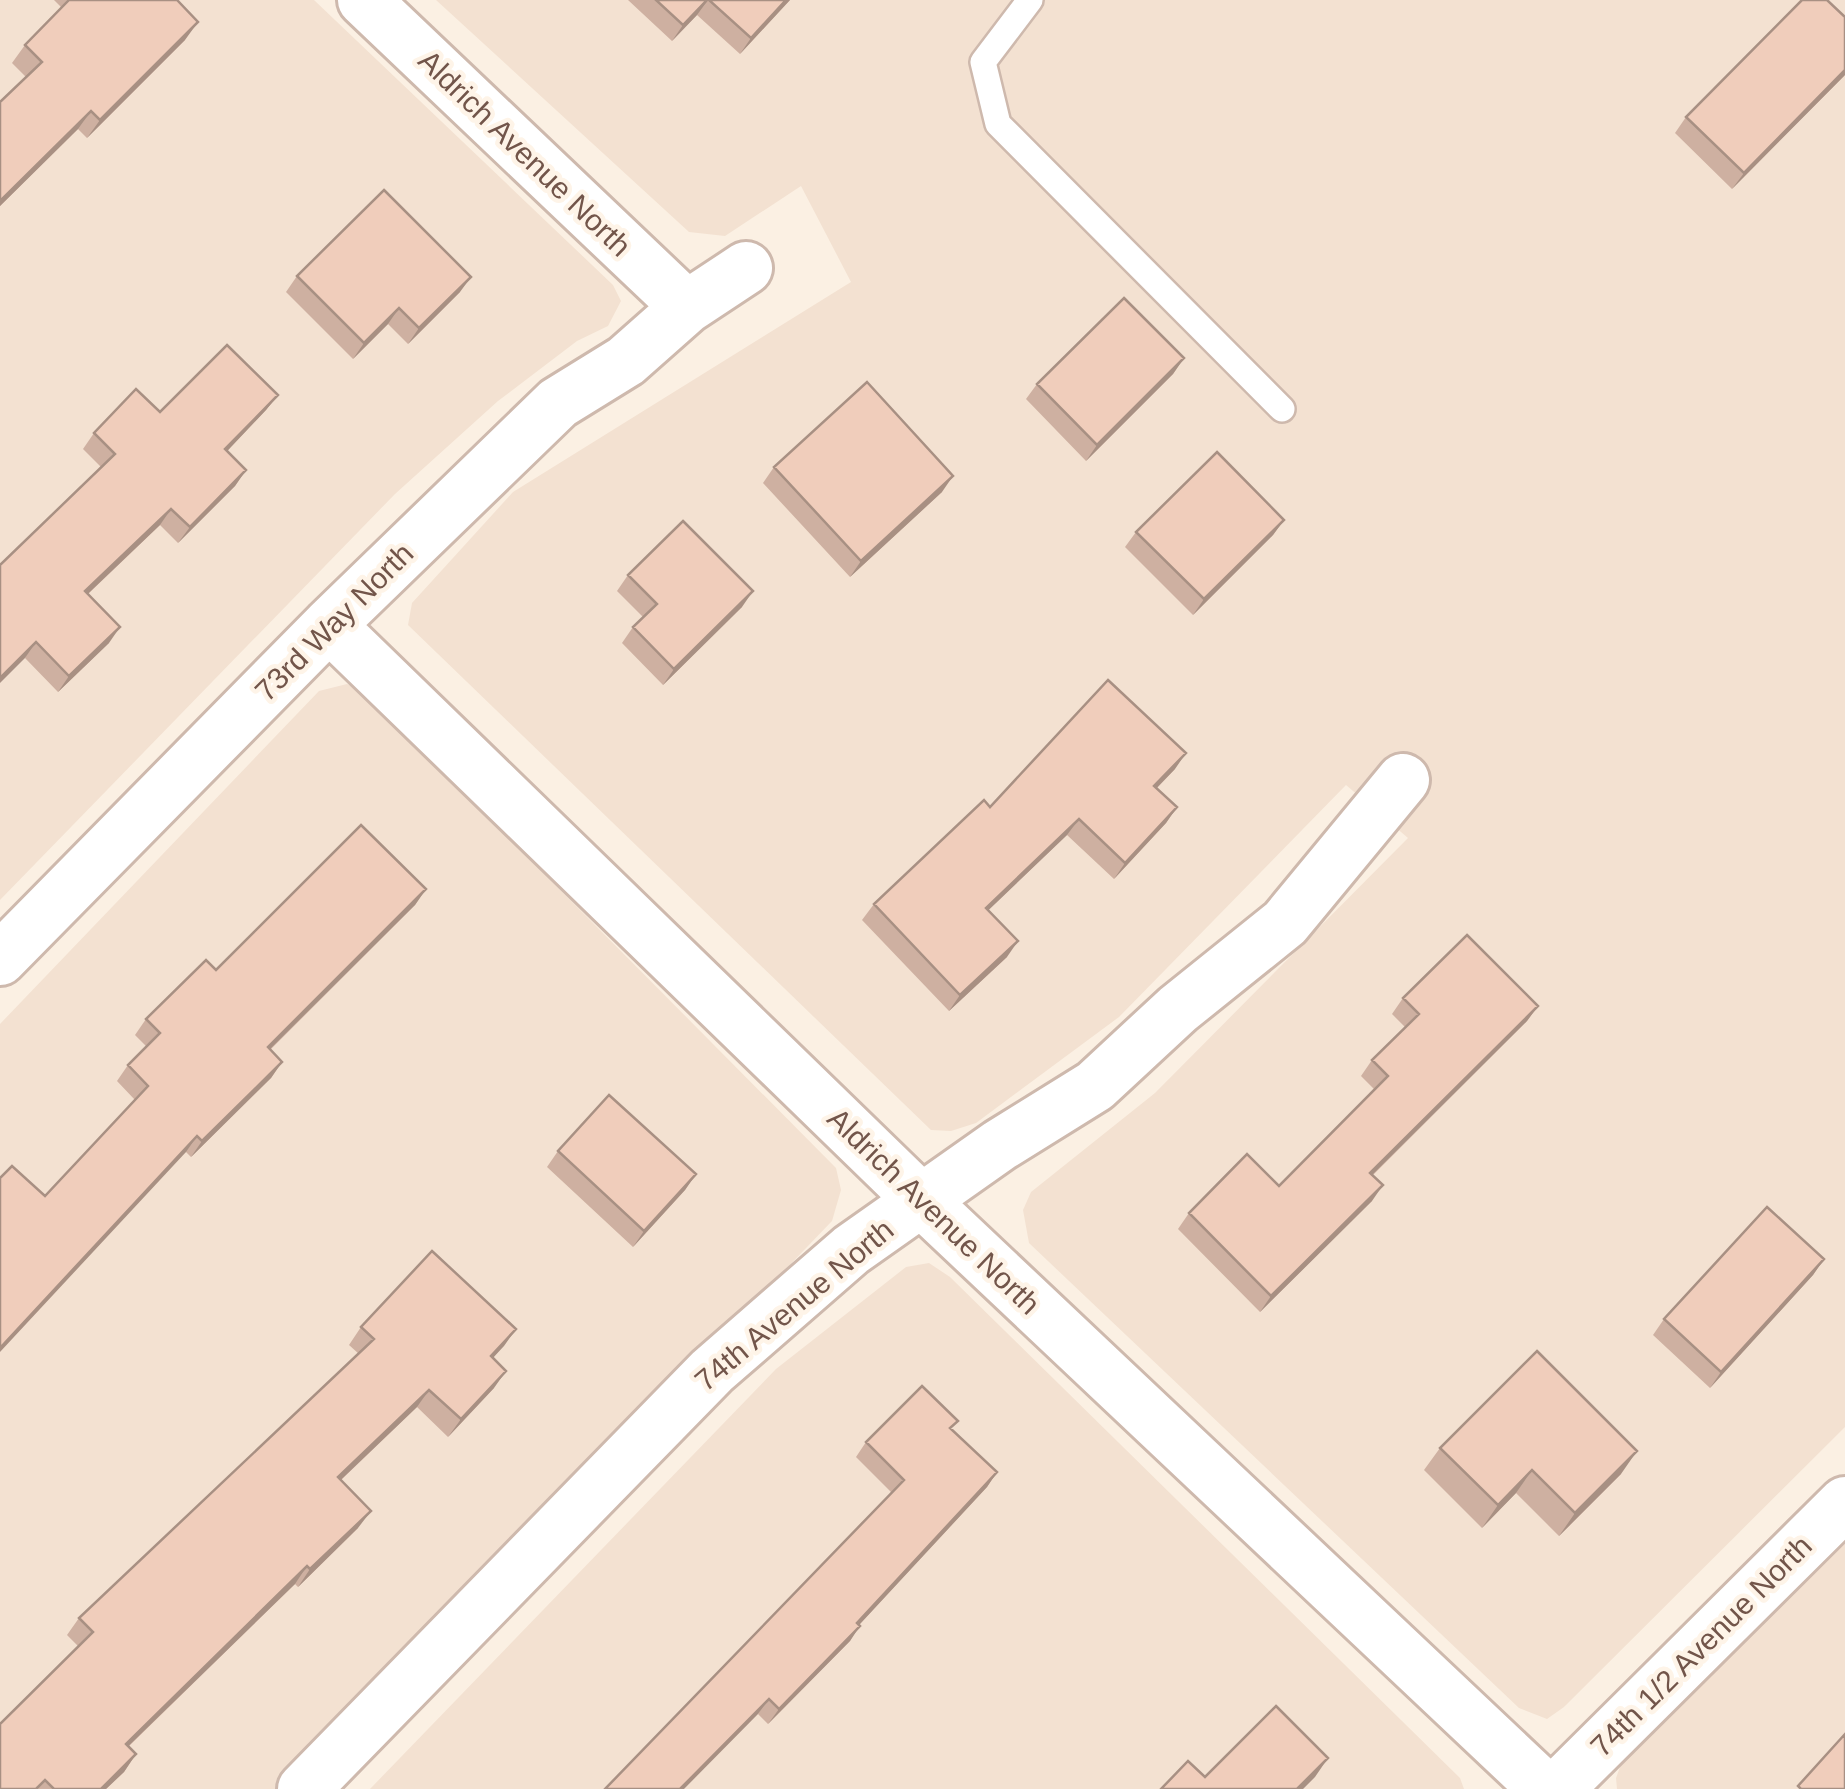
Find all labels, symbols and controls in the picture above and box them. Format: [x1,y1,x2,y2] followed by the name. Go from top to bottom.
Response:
[412,43,638,263] street label: Aldrich Avenue North
[248,536,420,708] street label: 73rd Way North
[821,1101,1047,1321] street label: Aldrich Avenue North
[688,1213,900,1397] street label: 74th Avenue North
[1584,1529,1818,1763] street label: 74th 1/2 Avenue North

